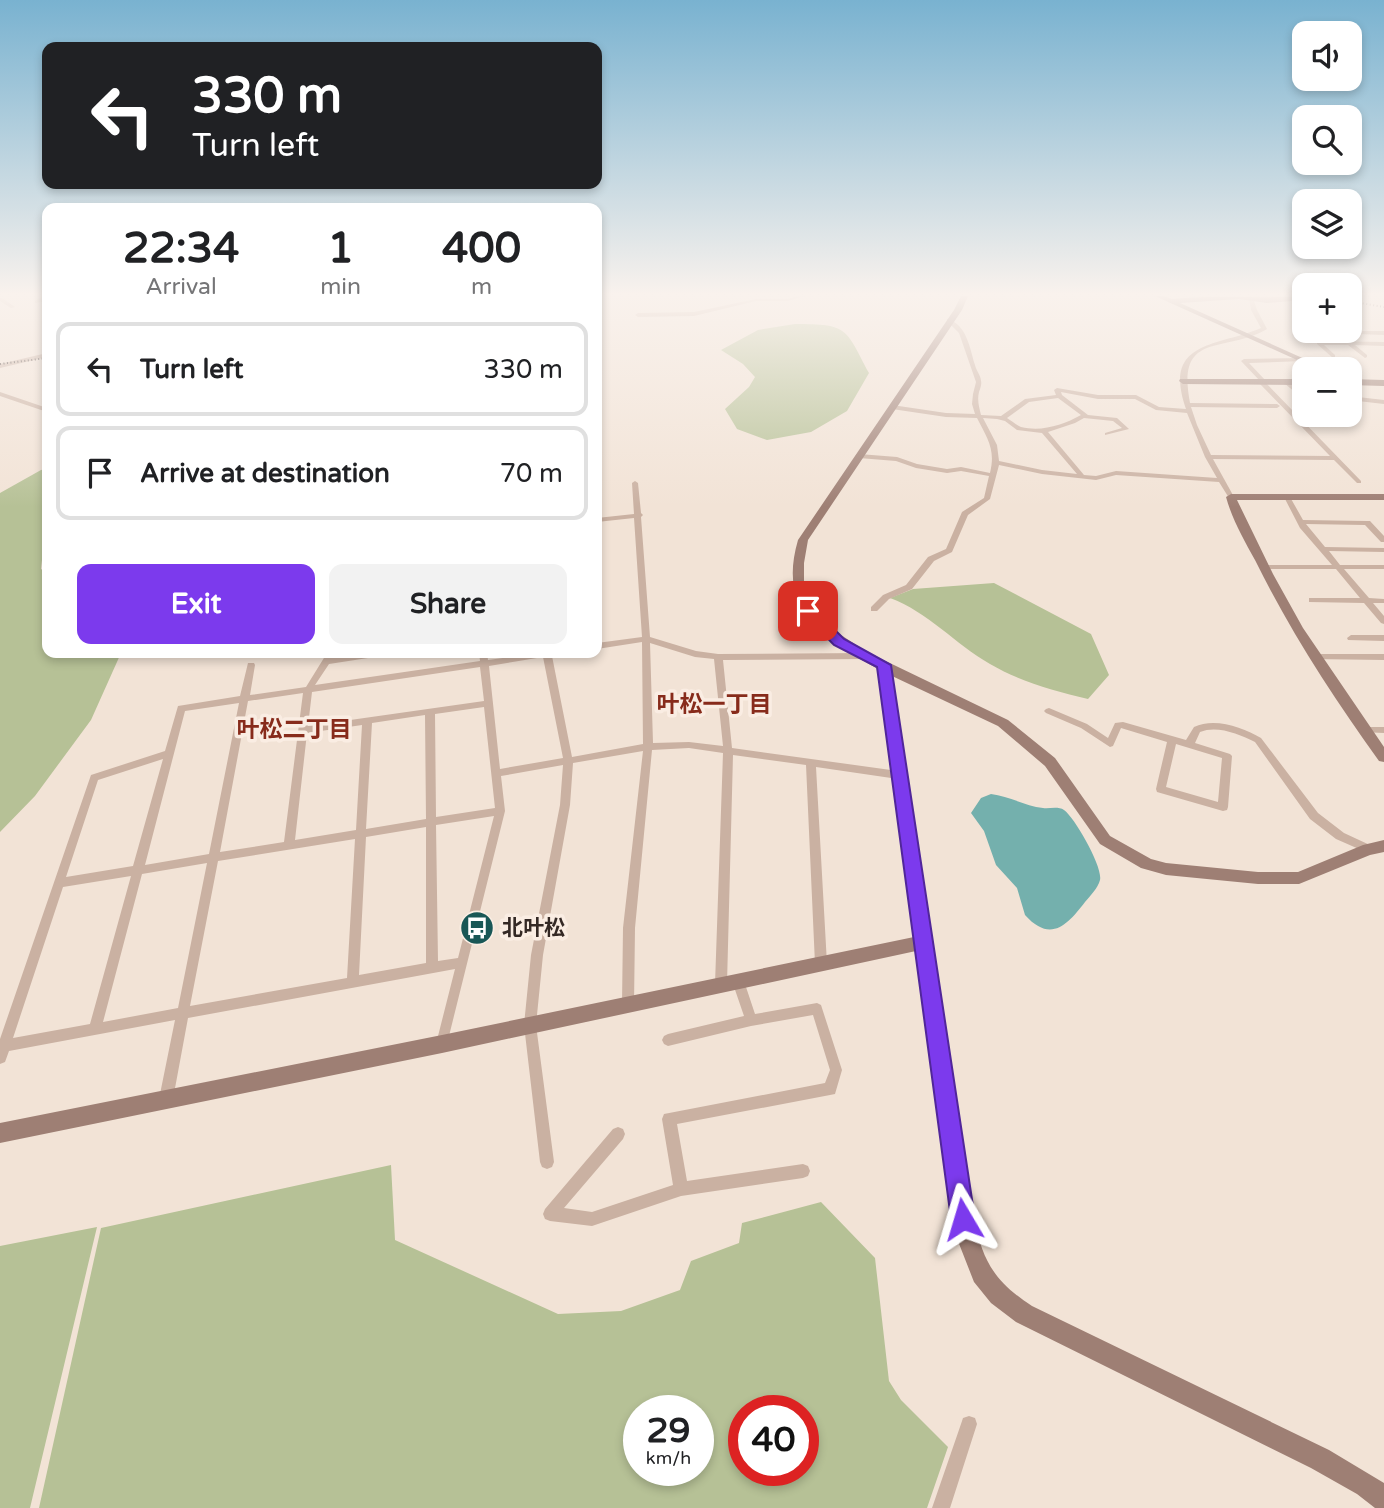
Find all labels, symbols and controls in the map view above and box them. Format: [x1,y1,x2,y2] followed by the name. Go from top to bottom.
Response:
[1292,21,1362,427] map controls
[1292,21,1362,91] button: sound
[192,67,342,126] text: 330 m
[77,70,168,161] icon: left
[1292,105,1362,175] button: search
[192,127,319,165] text: Turn left
[1292,189,1362,259] button: layers
[123,223,239,274] text: 22:34
[327,223,354,274] text: 1
[442,223,521,274] text: 400
[146,273,217,301] text: Arrival
[320,273,361,301] text: min
[471,273,492,301] text: m
[1292,273,1362,343] button: +
[81,350,119,388] icon: left
[140,354,243,385] text: Turn left
[483,354,563,385] text: 330 m
[1292,357,1362,427] button: −
[81,454,119,492] icon: arrive
[140,458,390,489] text: Arrive at destination
[500,458,563,489] text: 70 m
[77,564,315,644] button: Exit
[329,564,567,644] button: Share
[778,581,838,641] pin
[789,592,827,630] icon: arrive
[657,691,772,719] district label: 叶松一丁目
[237,716,352,744] district label: 叶松二丁目
[458,909,496,947] bus stop icon: 北叶松
[502,916,565,941] place label: 北叶松
[926,1182,1000,1256] position arrow
[728,1395,819,1486] speed limit sign: 40
[647,1410,690,1452] text: 29
[646,1447,691,1469] text: km/h

